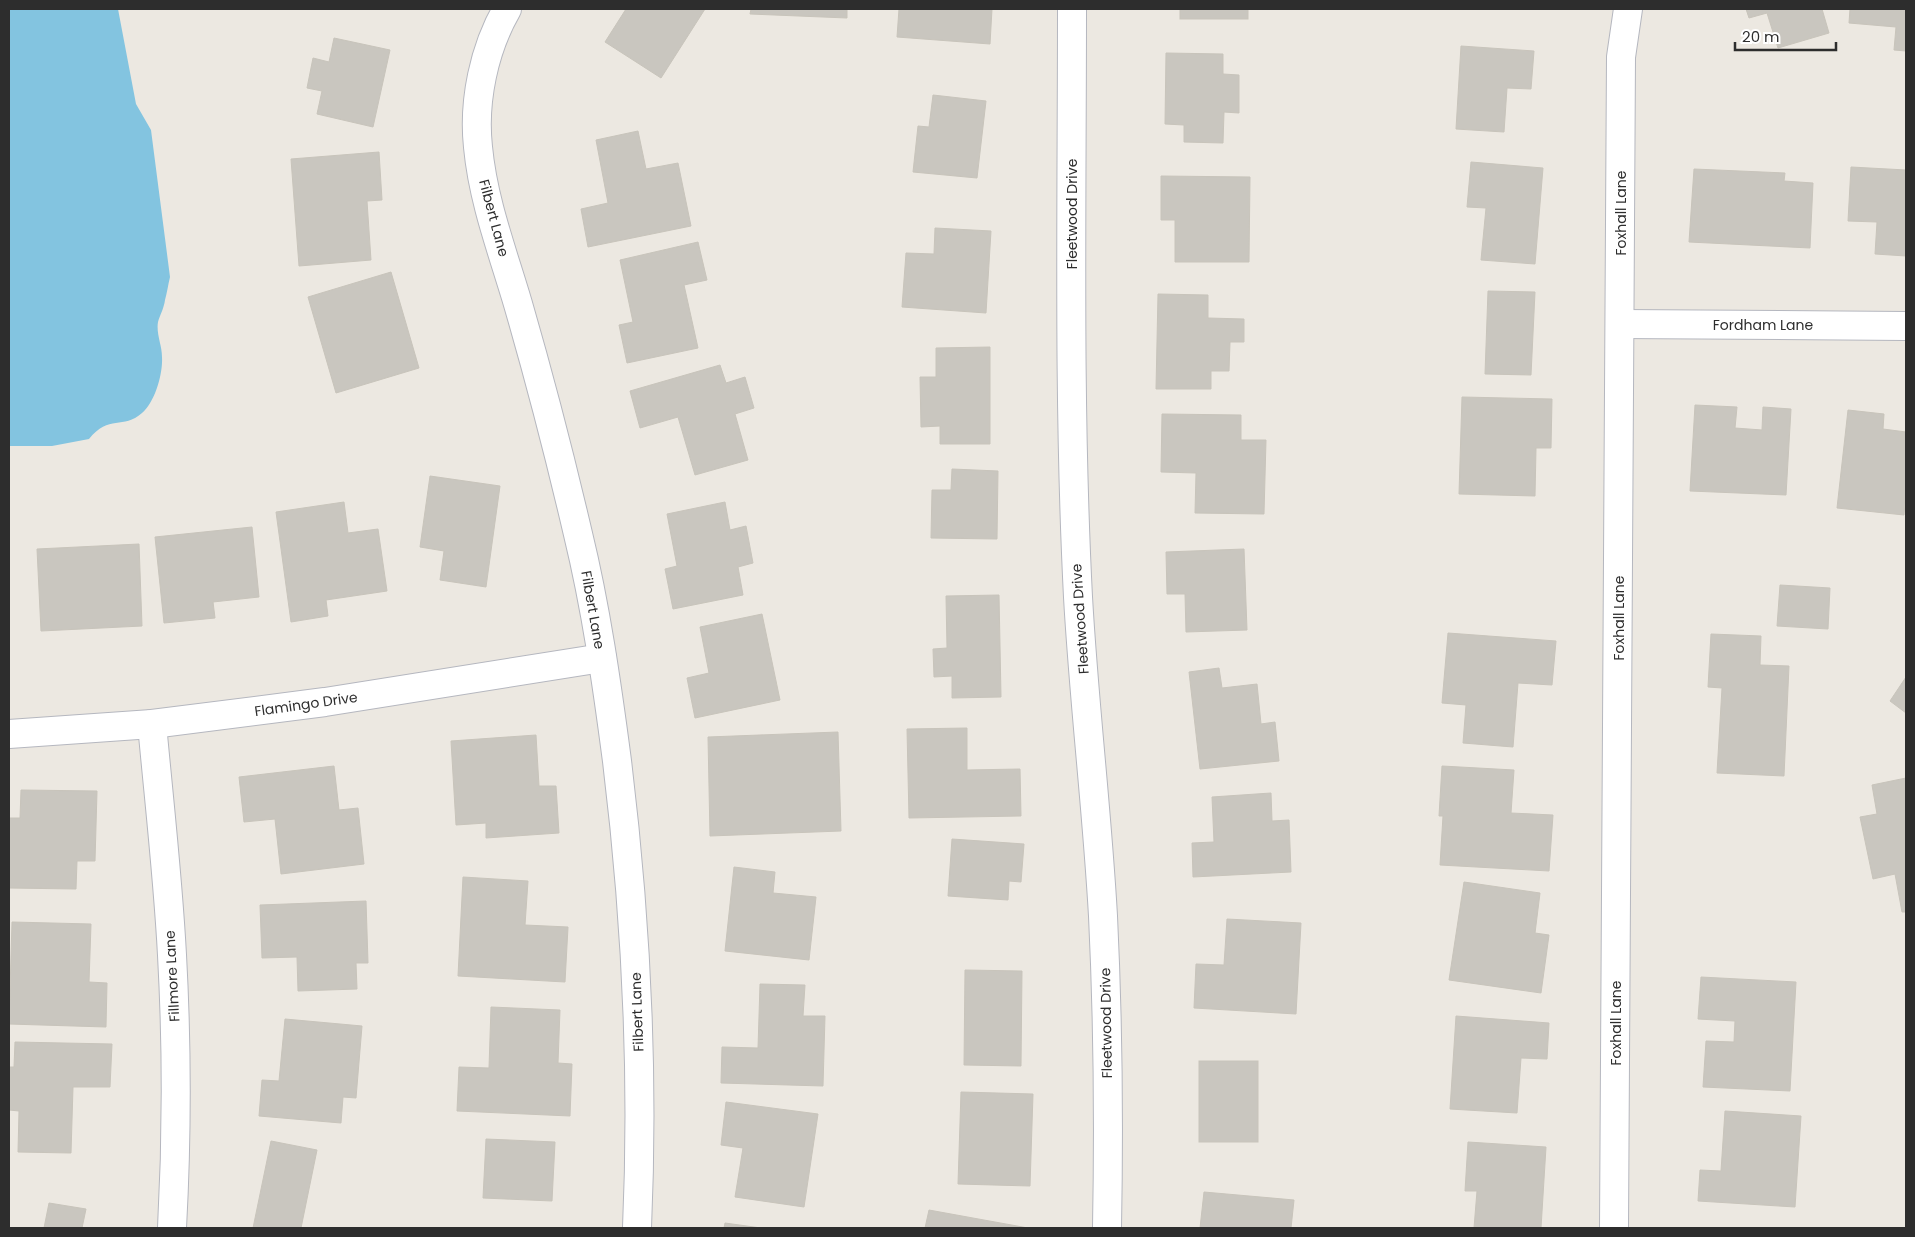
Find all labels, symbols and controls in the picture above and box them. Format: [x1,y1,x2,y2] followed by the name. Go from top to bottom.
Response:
[1735,20,1836,52] scale bar
[1742,26,1780,47] text: 20 m
[1062,158,1082,269] street label: Fleetwood Drive
[1611,170,1631,255] street label: Foxhall Lane
[474,177,514,259] street label: Filbert Lane
[1713,315,1814,335] street label: Fordham Lane
[1066,563,1094,675] street label: Fleetwood Drive
[576,569,610,651] street label: Filbert Lane
[1609,575,1629,660] street label: Foxhall Lane
[253,687,359,721] street label: Flamingo Drive
[160,929,184,1022] street label: Fillmore Lane
[1095,967,1117,1078] street label: Fleetwood Drive
[626,972,648,1052] street label: Filbert Lane
[1606,980,1626,1065] street label: Foxhall Lane

